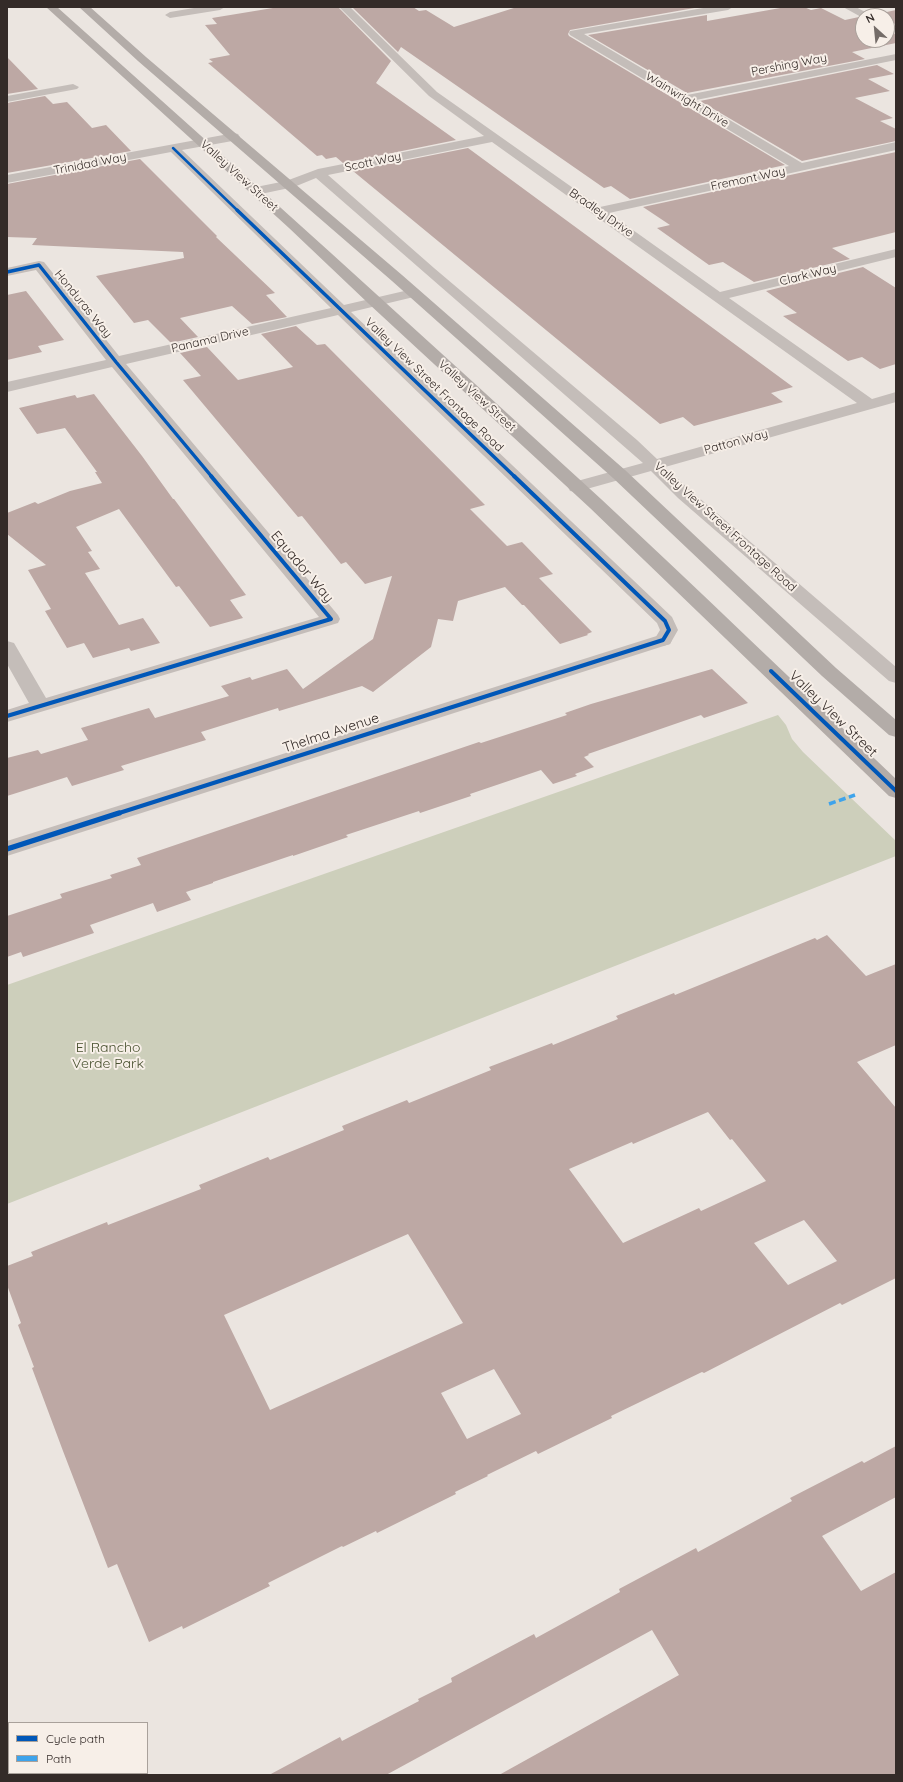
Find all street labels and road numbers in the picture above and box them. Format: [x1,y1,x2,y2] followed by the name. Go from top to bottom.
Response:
[750,51,828,79] street label: Pershing Way
[643,69,731,131] street label: Wainwright Drive
[197,137,281,215] street label: Valley View Street
[344,149,402,175] street label: Scott Way
[52,150,128,178] street label: Trinidad Way
[709,164,787,194] street label: Fremont Way
[566,186,636,240] street label: Bradley Drive
[778,261,838,289] street label: Clark Way
[51,267,115,341] street label: Honduras Way
[362,315,506,455] street label: Valley View Street Frontage Road
[170,324,250,356] street label: Panama Drive
[435,357,519,435] street label: Valley View Street
[703,427,769,457] street label: Patton Way
[651,459,799,595] street label: Valley View Street Frontage Road
[267,528,337,606] street label: Equador Way
[785,668,881,760] street label: Valley View Street
[281,709,381,757] street label: Thelma Avenue

